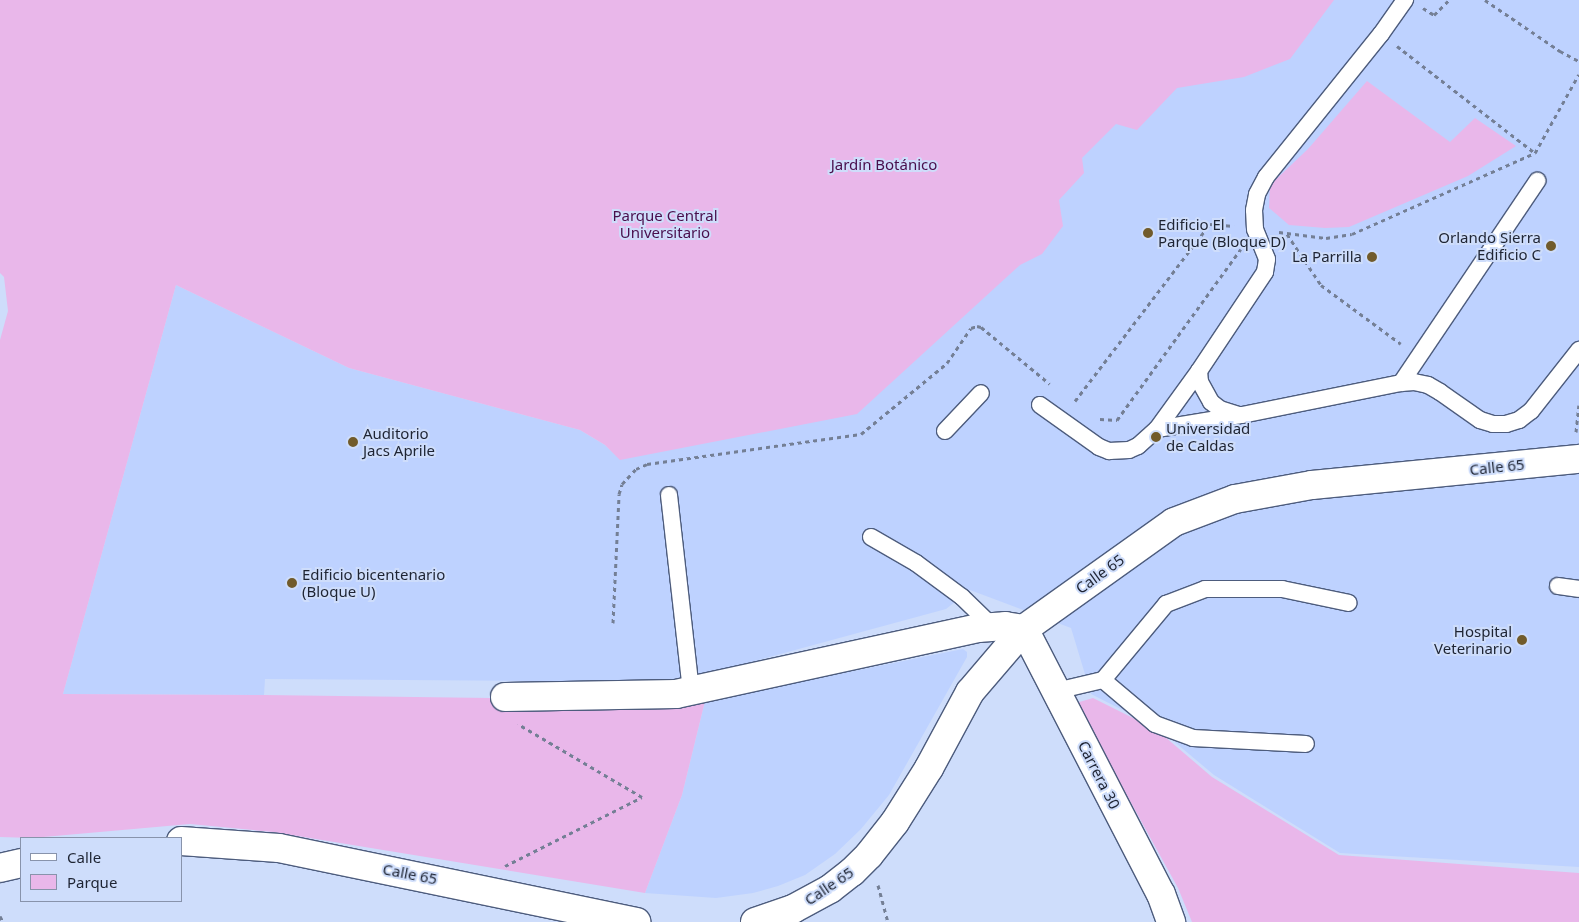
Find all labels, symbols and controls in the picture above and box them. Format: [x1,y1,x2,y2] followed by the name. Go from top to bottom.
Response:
[831,156,937,174] park label: Jardín Botánico
[612,206,718,241] park label: Parque Central Universitario
[1158,215,1286,250] place label: Edificio El Parque (Bloque D)
[1142,227,1154,239] marker: Edificio El Parque (Bloque D)
[1438,228,1541,263] place label: Orlando Sierra Edificio C
[1545,240,1557,252] marker: Orlando Sierra Edificio C
[1292,248,1362,266] place label: La Parrilla
[1366,251,1378,263] marker: La Parrilla
[1166,419,1250,454] place label: Universidad de Caldas
[363,424,435,459] place label: Auditorio Jacs Aprile
[1150,431,1162,443] marker: Universidad de Caldas
[347,436,359,448] marker: Auditorio Jacs Aprile
[1469,455,1525,479] street label: Calle 65
[1072,551,1128,597] street label: Calle 65
[302,565,445,600] place label: Edificio bicentenario (Bloque U)
[286,577,298,589] marker: Edificio bicentenario (Bloque U)
[1434,622,1512,657] place label: Hospital Veterinario
[1516,634,1528,646] marker: Hospital Veterinario
[1074,738,1124,812] street label: Carrera 30
[20,837,182,902] legend
[67,847,101,867] text: Calle
[381,860,439,888] street label: Calle 65
[801,863,857,909] street label: Calle 65
[67,872,117,892] text: Parque

